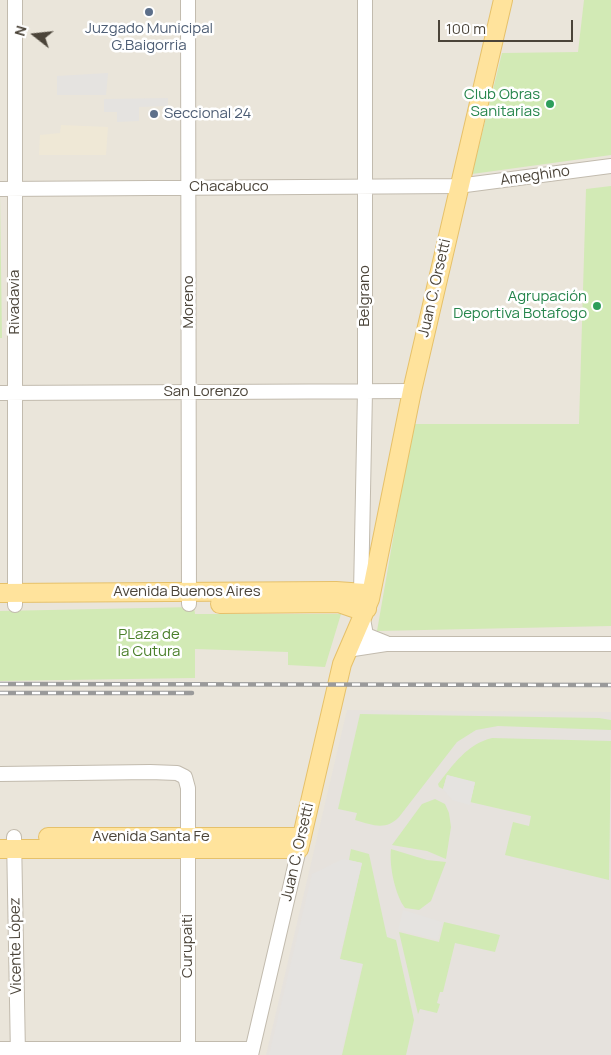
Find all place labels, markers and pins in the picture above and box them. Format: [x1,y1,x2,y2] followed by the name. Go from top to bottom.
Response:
[143,6,155,18] marker: Juzgado Municipal G.Baigorria
[85,20,213,55] place label: Juzgado Municipal G.Baigorria
[464,86,540,121] place label: Club Obras Sanitarias
[544,98,556,110] marker: Club Obras Sanitarias
[164,105,251,123] place label: Seccional 24
[148,108,160,120] marker: Seccional 24
[453,288,587,323] place label: Agrupación Deportiva Botafogo
[591,300,603,312] marker: Agrupación Deportiva Botafogo

